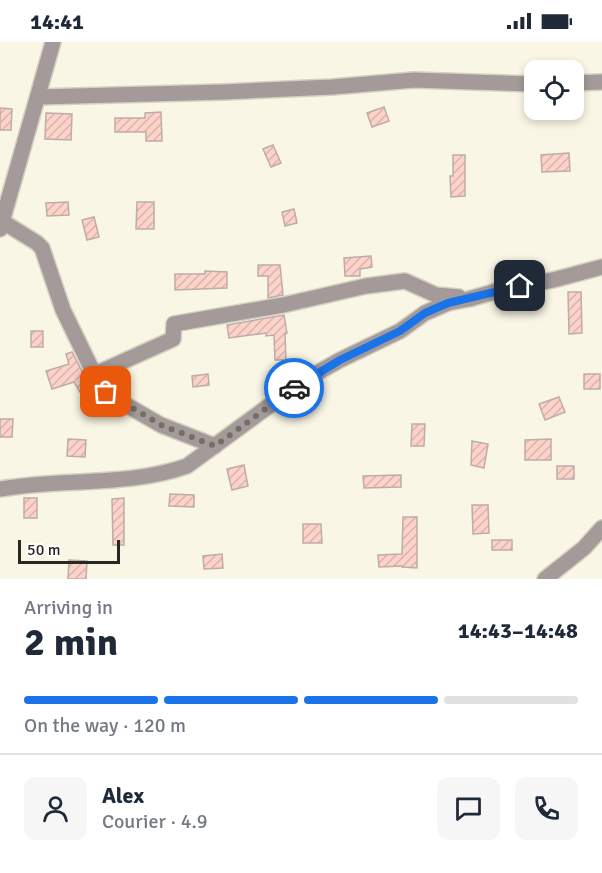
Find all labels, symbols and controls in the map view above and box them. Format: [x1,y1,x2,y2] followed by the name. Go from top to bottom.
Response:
[30,8,84,35] text: 14:41
[524,60,584,120] map controls
[524,60,584,120] button: locate
[494,260,545,311] pin
[503,269,536,302] icon: home
[264,358,324,418] courier
[80,366,131,417] pin
[278,372,311,405] icon: car
[89,375,122,408] icon: bag
[18,537,120,564] scale bar
[27,540,61,560] text: 50 m
[24,595,113,620] text: Arriving in
[458,617,578,644] text: 14:43–14:48
[24,618,118,666] text: 2 min
[24,713,186,738] text: On the way · 120 m
[24,777,87,840] button: person
[437,777,500,840] button: chat
[515,777,578,840] button: phone
[102,782,144,809] text: Alex
[102,809,208,834] text: Courier · 4.9

